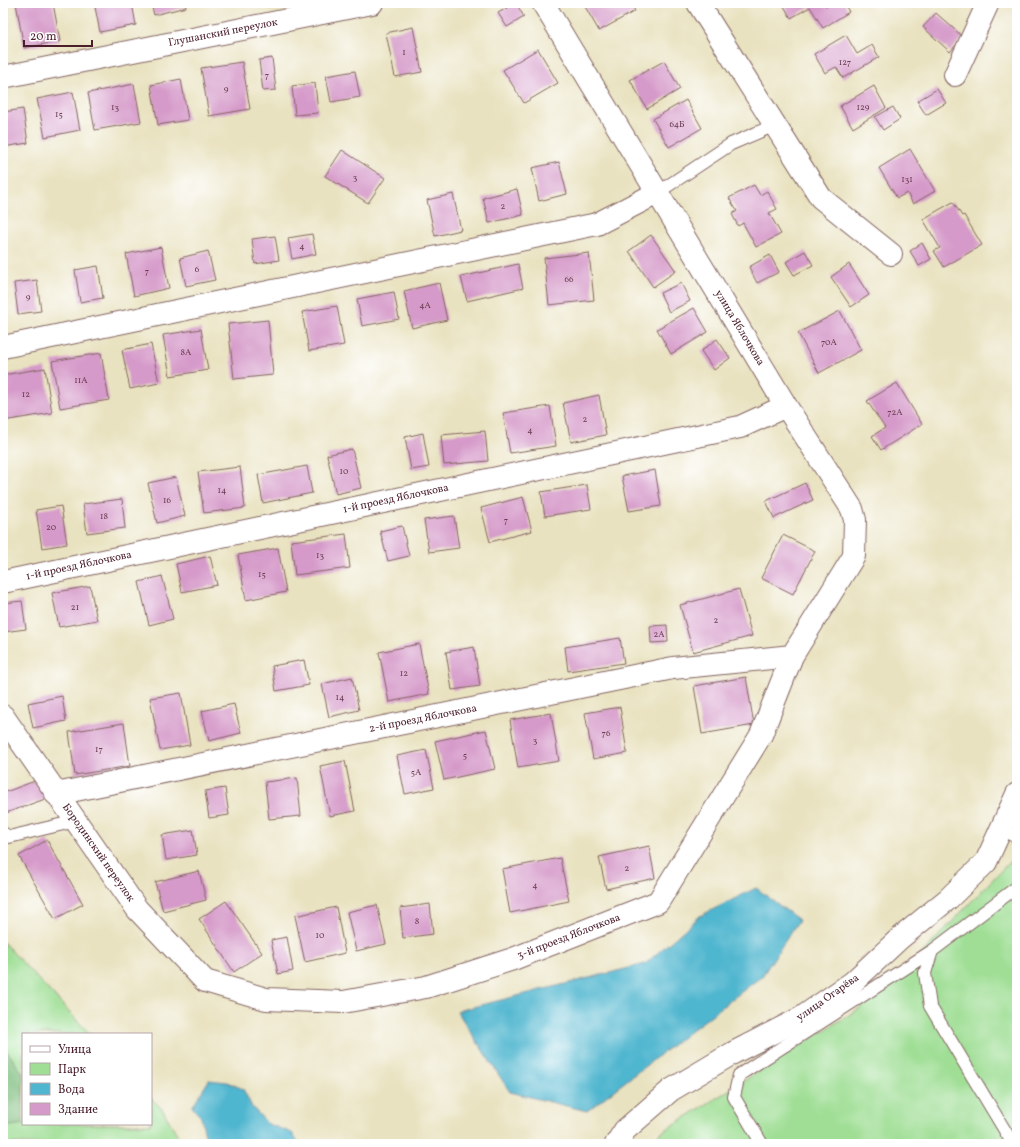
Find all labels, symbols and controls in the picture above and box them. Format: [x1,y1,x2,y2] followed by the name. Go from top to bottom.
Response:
[167,15,279,51] street label: Глушанский переулок
[24,22,92,48] scale bar
[30,29,57,45] text: 20 m
[402,46,406,59] house number: 1
[839,56,851,69] house number: 127
[265,69,269,82] house number: 7
[224,83,229,96] house number: 9
[111,101,119,114] house number: 13
[857,101,870,114] house number: 129
[55,108,63,121] house number: 15
[669,118,685,131] house number: 64Б
[353,171,358,184] house number: 3
[901,173,913,186] house number: 131
[501,200,506,213] house number: 2
[299,240,305,253] house number: 4
[195,263,200,276] house number: 6
[145,265,149,278] house number: 7
[564,273,574,286] house number: 66
[710,287,768,369] street label: улица Яблочкова
[26,291,31,304] house number: 9
[419,299,432,312] house number: 4А
[821,336,838,349] house number: 70А
[181,346,192,359] house number: 8А
[74,374,88,387] house number: 11А
[22,388,30,401] house number: 12
[887,406,903,419] house number: 72А
[583,413,588,426] house number: 2
[527,424,533,437] house number: 4
[340,465,349,478] house number: 10
[342,480,451,518] street label: 1-й проезд Яблочкова
[218,484,226,497] house number: 14
[163,494,171,507] house number: 16
[100,510,108,523] house number: 18
[504,514,508,527] house number: 7
[46,521,57,534] house number: 20
[25,547,134,585] street label: 1-й проезд Яблочкова
[316,549,324,562] house number: 13
[258,568,266,581] house number: 15
[71,601,79,614] house number: 21
[714,614,719,627] house number: 2
[653,628,665,641] house number: 2А
[400,667,408,680] house number: 12
[336,691,344,704] house number: 14
[368,701,479,737] street label: 2-й проезд Яблочкова
[602,727,611,740] house number: 76
[533,734,538,747] house number: 3
[95,743,103,756] house number: 17
[463,749,467,762] house number: 5
[411,766,422,779] house number: 5А
[58,801,138,905] street label: Бородинский переулок
[625,862,630,875] house number: 2
[532,879,538,892] house number: 4
[515,910,623,964] street label: 3-й проезд Яблочкова
[415,915,420,928] house number: 8
[316,929,325,942] house number: 10
[794,971,863,1025] street label: улица Огарёва
[22,1033,152,1125] legend
[58,1042,91,1058] text: Улица
[58,1062,86,1078] text: Парк
[58,1082,85,1098] text: Вода
[58,1102,98,1118] text: Здание

